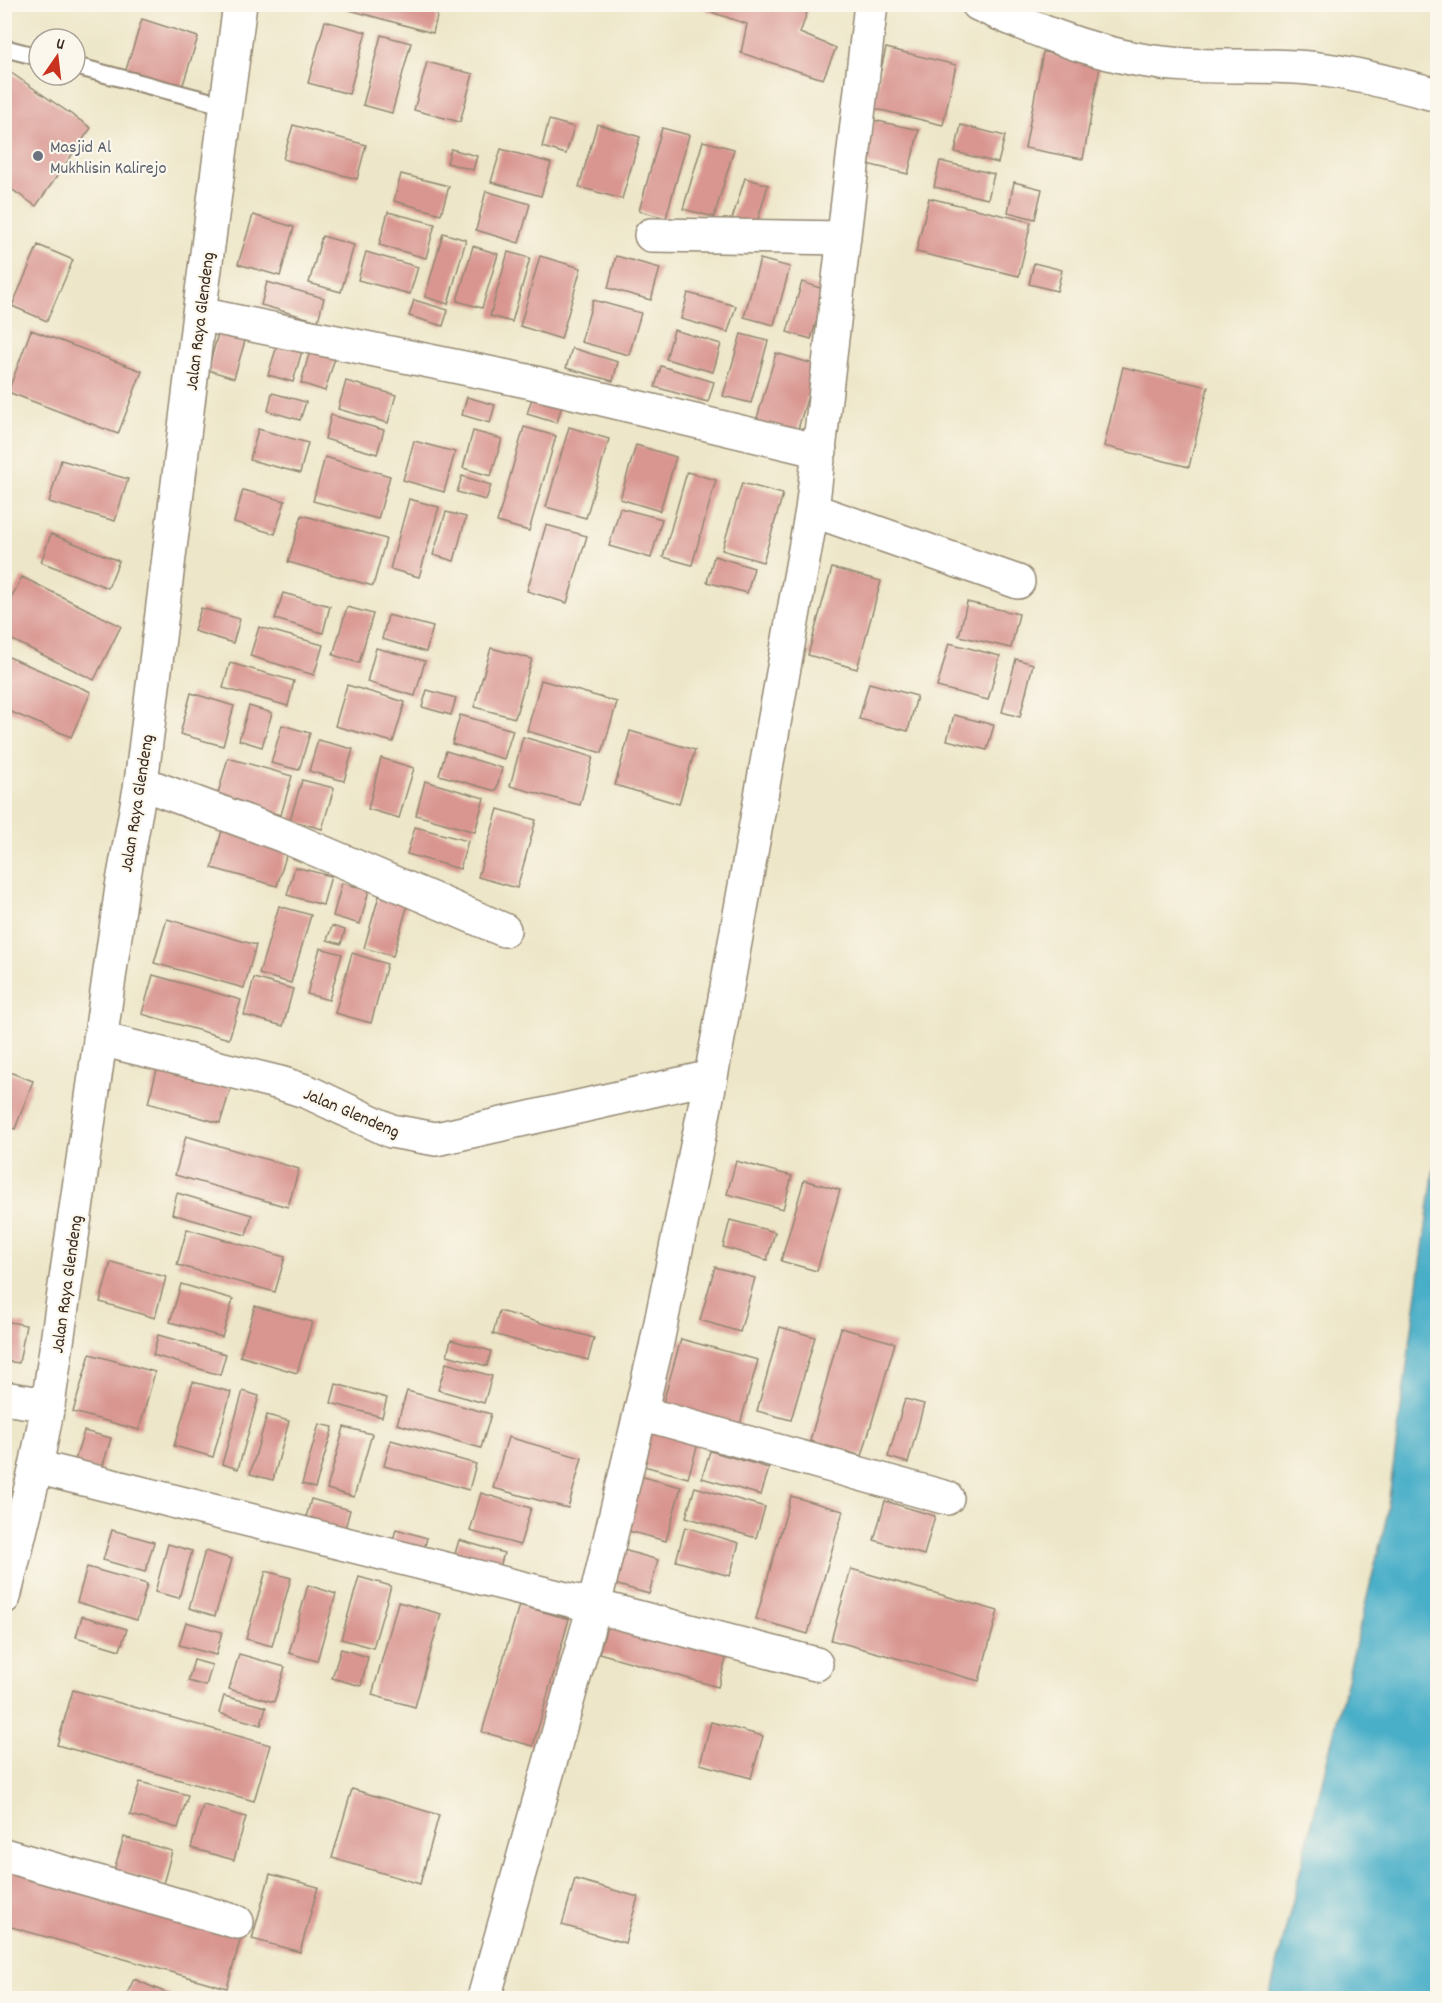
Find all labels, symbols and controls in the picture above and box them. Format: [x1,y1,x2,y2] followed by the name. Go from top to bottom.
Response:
[27,27,87,87] north arrow
[53,33,67,57] text: U
[50,136,166,182] place label: Masjid Al Mukhlisin Kalirejo
[31,149,45,163] marker: Masjid Al Mukhlisin Kalirejo
[181,250,222,392] street label: Jalan Raya Glendeng
[115,732,162,874] street label: Jalan Raya Glendeng
[299,1083,403,1146] street label: Jalan Glendeng
[46,1213,91,1355] street label: Jalan Raya Glendeng

